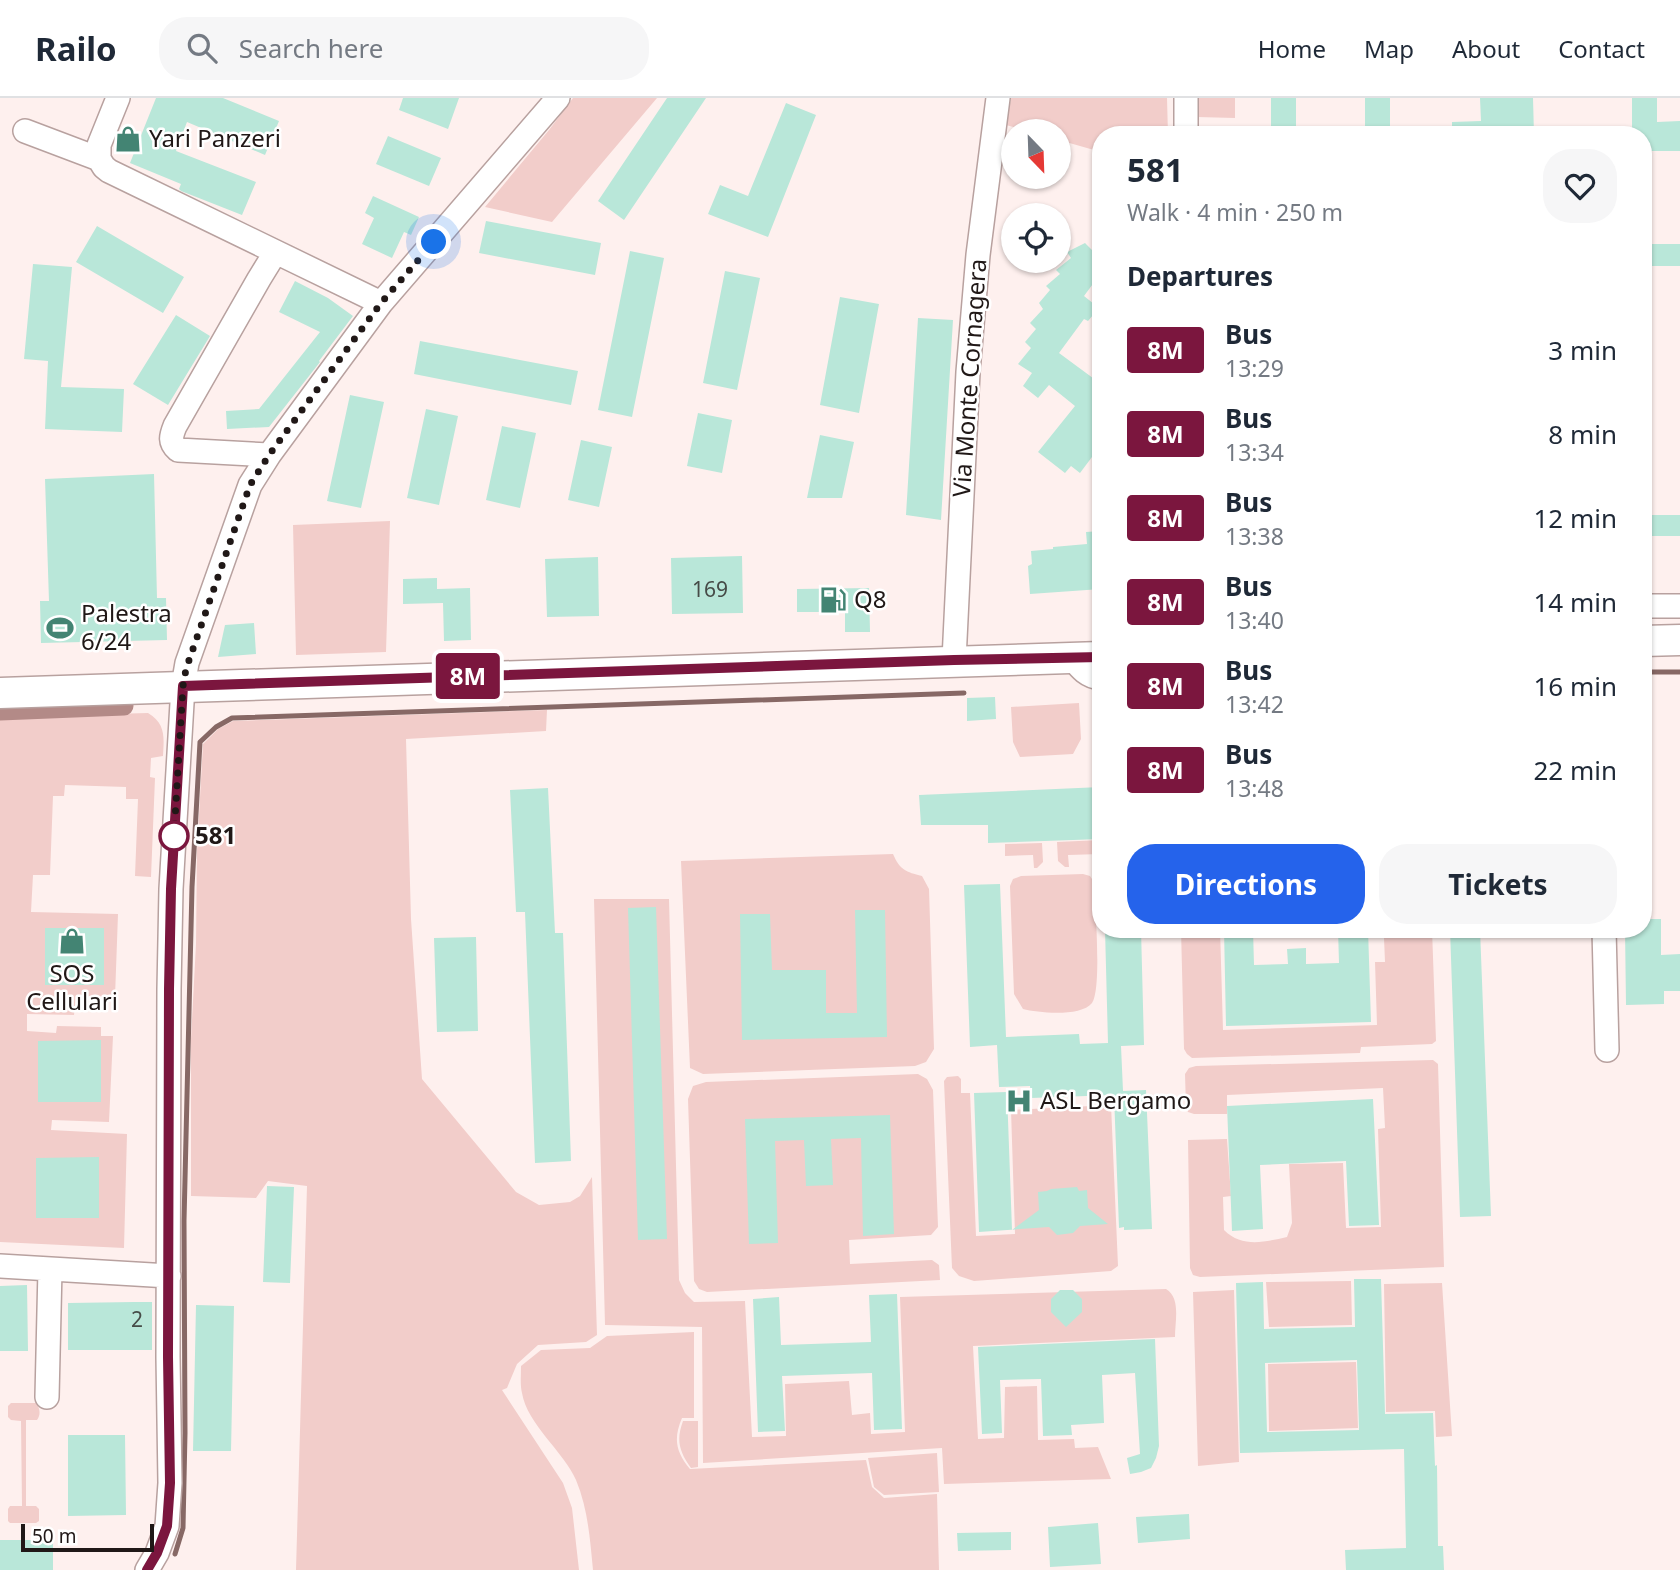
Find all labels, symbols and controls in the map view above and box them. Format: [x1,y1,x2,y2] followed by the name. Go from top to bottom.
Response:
[159,17,649,80] search box
[35,26,117,71] text: Railo
[183,29,221,67] icon: search
[239,30,383,66] text: Search here
[1258,32,1326,65] text: Home
[1364,32,1414,65] text: Map
[1452,32,1520,65] text: About
[1558,32,1645,65] text: Contact
[1001,119,1071,189] north arrow
[1001,119,1071,273] map controls
[149,121,281,154] place label: Yari Panzeri
[113,124,143,154] shop icon: Yari Panzeri
[1127,147,1184,192] text: 581
[1543,149,1617,223] button: heart
[1127,196,1343,228] text: Walk · 4 min · 250 m
[1001,203,1071,273] button: locate
[416,224,451,259] your location
[944,258,993,498] street label: Via Monte Cornagera
[1127,258,1273,294] text: Departures
[1225,316,1272,352] text: Bus
[1548,332,1617,368] text: 3 min
[1147,333,1184,366] text: 8M
[1225,352,1284,384] text: 13:29
[1225,400,1272,436] text: Bus
[1548,416,1617,452] text: 8 min
[1147,417,1184,450] text: 8M
[1225,436,1284,468] text: 13:34
[1225,484,1272,520] text: Bus
[1533,500,1617,536] text: 12 min
[1147,501,1184,534] text: 8M
[1225,520,1284,552] text: 13:38
[1225,568,1272,604] text: Bus
[692,575,728,603] house number: 169
[854,582,886,615] place label: Q8
[1533,584,1617,620] text: 14 min
[818,585,848,615] fuel station icon: Q8
[1147,585,1184,618] text: 8M
[81,596,172,657] place label: Palestra 6/24
[1225,604,1284,636] text: 13:40
[45,613,75,643] sports icon: Palestra 6/24
[1225,652,1272,688] text: Bus
[436,653,500,699] line badge: 8M
[450,659,486,692] text: 8M
[1533,668,1617,704] text: 16 min
[1147,669,1184,702] text: 8M
[1225,688,1284,720] text: 13:42
[1225,736,1272,772] text: Bus
[1533,752,1617,788] text: 22 min
[1147,753,1184,786] text: 8M
[1225,772,1284,804] text: 13:48
[195,818,236,851] place label: 581
[159,821,189,851] marker: 581
[1127,844,1365,924] button: Directions
[1379,844,1617,924] button: Tickets
[57,926,87,956] shop icon: SOS Cellulari
[26,956,118,1017] place label: SOS Cellulari
[1040,1083,1191,1116] place label: ASL Bergamo
[1004,1086,1034,1116] hospital icon: ASL Bergamo
[131,1305,143,1333] house number: 2
[21,1521,154,1553] scale bar
[32,1523,76,1549] text: 50 m

